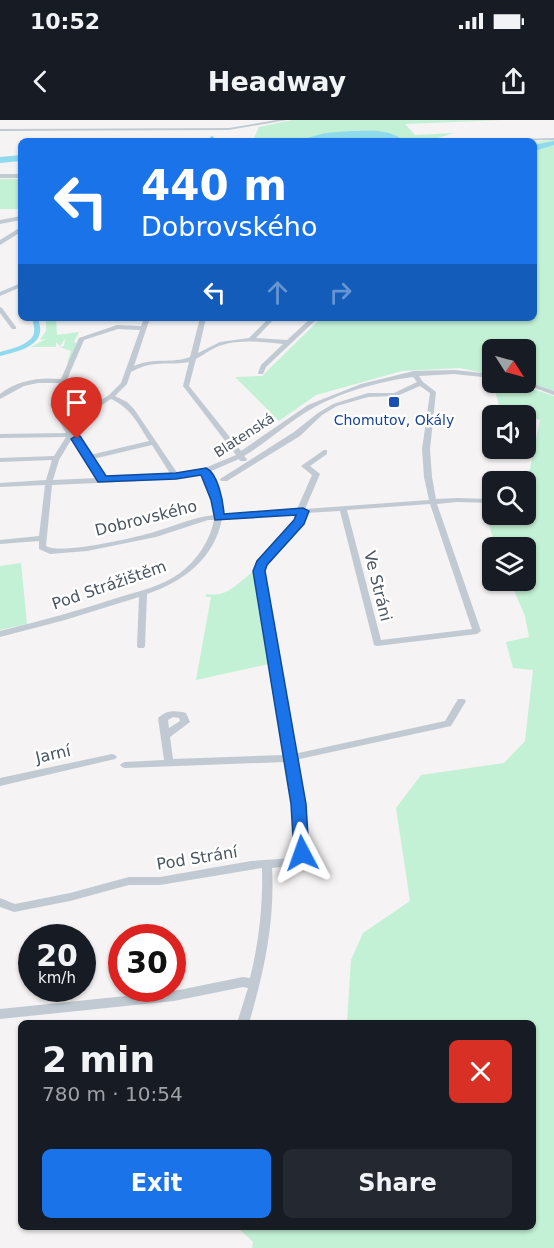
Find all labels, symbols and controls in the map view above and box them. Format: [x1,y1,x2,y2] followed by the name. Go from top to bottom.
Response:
[30,9,100,34] text: 10:52
[24,65,57,98] icon: back
[497,65,530,98] icon: share
[208,66,346,97] text: Headway
[141,161,287,210] text: 440 m
[42,162,120,240] icon: left
[141,211,317,242] text: Dobrovského
[198,276,231,309] icon: left
[261,276,294,309] icon: ahead
[324,276,357,309] icon: right
[482,339,536,393] north arrow
[482,339,536,591] map controls
[51,377,102,439] pin
[60,386,93,419] icon: arrive
[387,395,401,409] marker: Chomutov, Okály
[482,405,536,459] button: sound
[211,410,277,460] street label: Blatenská
[334,412,454,428] place label: Chomutov, Okály
[482,471,536,525] button: search
[93,496,199,540] street label: Dobrovského
[482,537,536,591] button: layers
[360,549,396,623] street label: Ve Stráni
[49,557,169,613] street label: Pod Strážištěm
[33,741,73,767] street label: Jarní
[270,821,334,885] position arrow
[155,842,239,874] street label: Pod Strání
[108,924,186,1002] speed limit sign: 30
[36,938,78,973] text: 20
[38,969,76,987] text: km/h
[42,1039,155,1080] text: 2 min
[449,1040,512,1103] button: close
[42,1082,183,1106] text: 780 m · 10:54
[42,1149,271,1218] button: Exit
[283,1149,512,1218] button: Share

